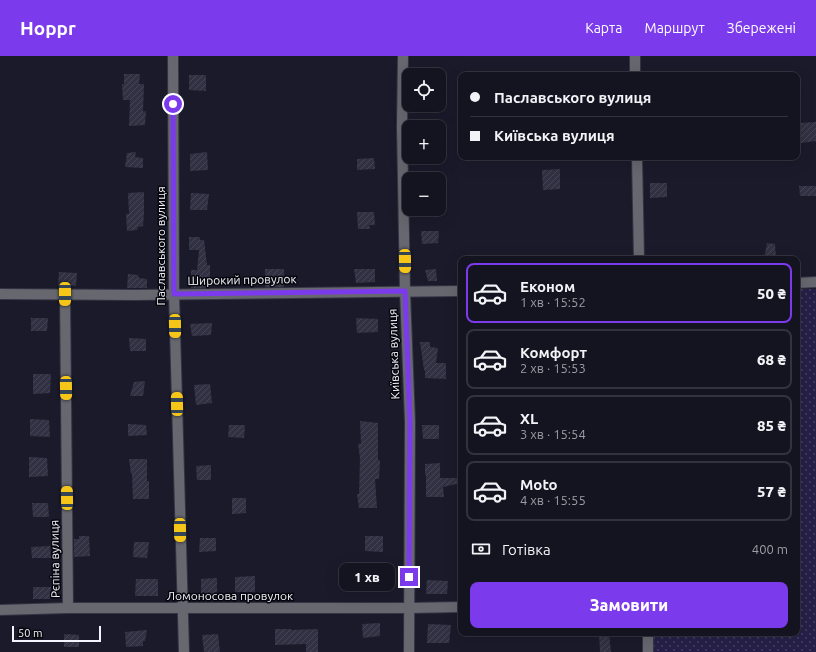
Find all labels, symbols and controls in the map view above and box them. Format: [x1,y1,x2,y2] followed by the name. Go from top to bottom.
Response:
[20,17,76,39] text: Hoppr
[585,20,622,36] text: Карта
[644,20,705,36] text: Маршрут
[727,20,796,36] text: Збережені
[402,68,446,216] map controls
[402,68,446,112] button: locate
[494,89,651,106] text: Паславського вулиця
[164,95,182,113] route start
[402,120,446,164] button: +
[494,127,615,144] text: Київська вулиця
[402,172,446,216] button: −
[154,186,167,306] street label: Паславського вулиця
[399,249,411,273] car
[187,272,297,287] street label: Широкий провулок
[472,275,508,311] icon: car
[520,278,575,295] text: Економ
[59,282,71,306] car
[757,285,786,302] text: 50 ₴
[520,295,586,309] text: 1 хв · 15:52
[385,309,402,400] street label: Київська вулиця
[169,314,181,338] car
[472,341,508,377] icon: car
[520,344,587,361] text: Комфорт
[757,351,786,368] text: 68 ₴
[520,361,586,375] text: 2 хв · 15:53
[60,376,72,400] car
[171,392,183,416] car
[472,407,508,443] icon: car
[520,410,538,427] text: XL
[757,417,786,434] text: 85 ₴
[520,427,586,441] text: 3 хв · 15:54
[472,473,508,509] icon: car
[520,476,558,493] text: Moto
[757,483,786,500] text: 57 ₴
[61,486,73,510] car
[520,493,586,507] text: 4 хв · 15:55
[174,518,186,542] car
[47,520,62,598] street label: Рєпіна вулиця
[470,538,492,560] icon: cash
[502,541,551,558] text: Готівка
[752,542,788,556] text: 400 m
[339,563,395,591] callout: 1 хв
[400,568,418,586] route end
[354,570,380,584] text: 1 хв
[470,582,788,628] button: Замовити
[167,589,293,602] street label: Ломоносова провулок
[12,624,101,643] scale bar
[18,627,42,639] text: 50 m

